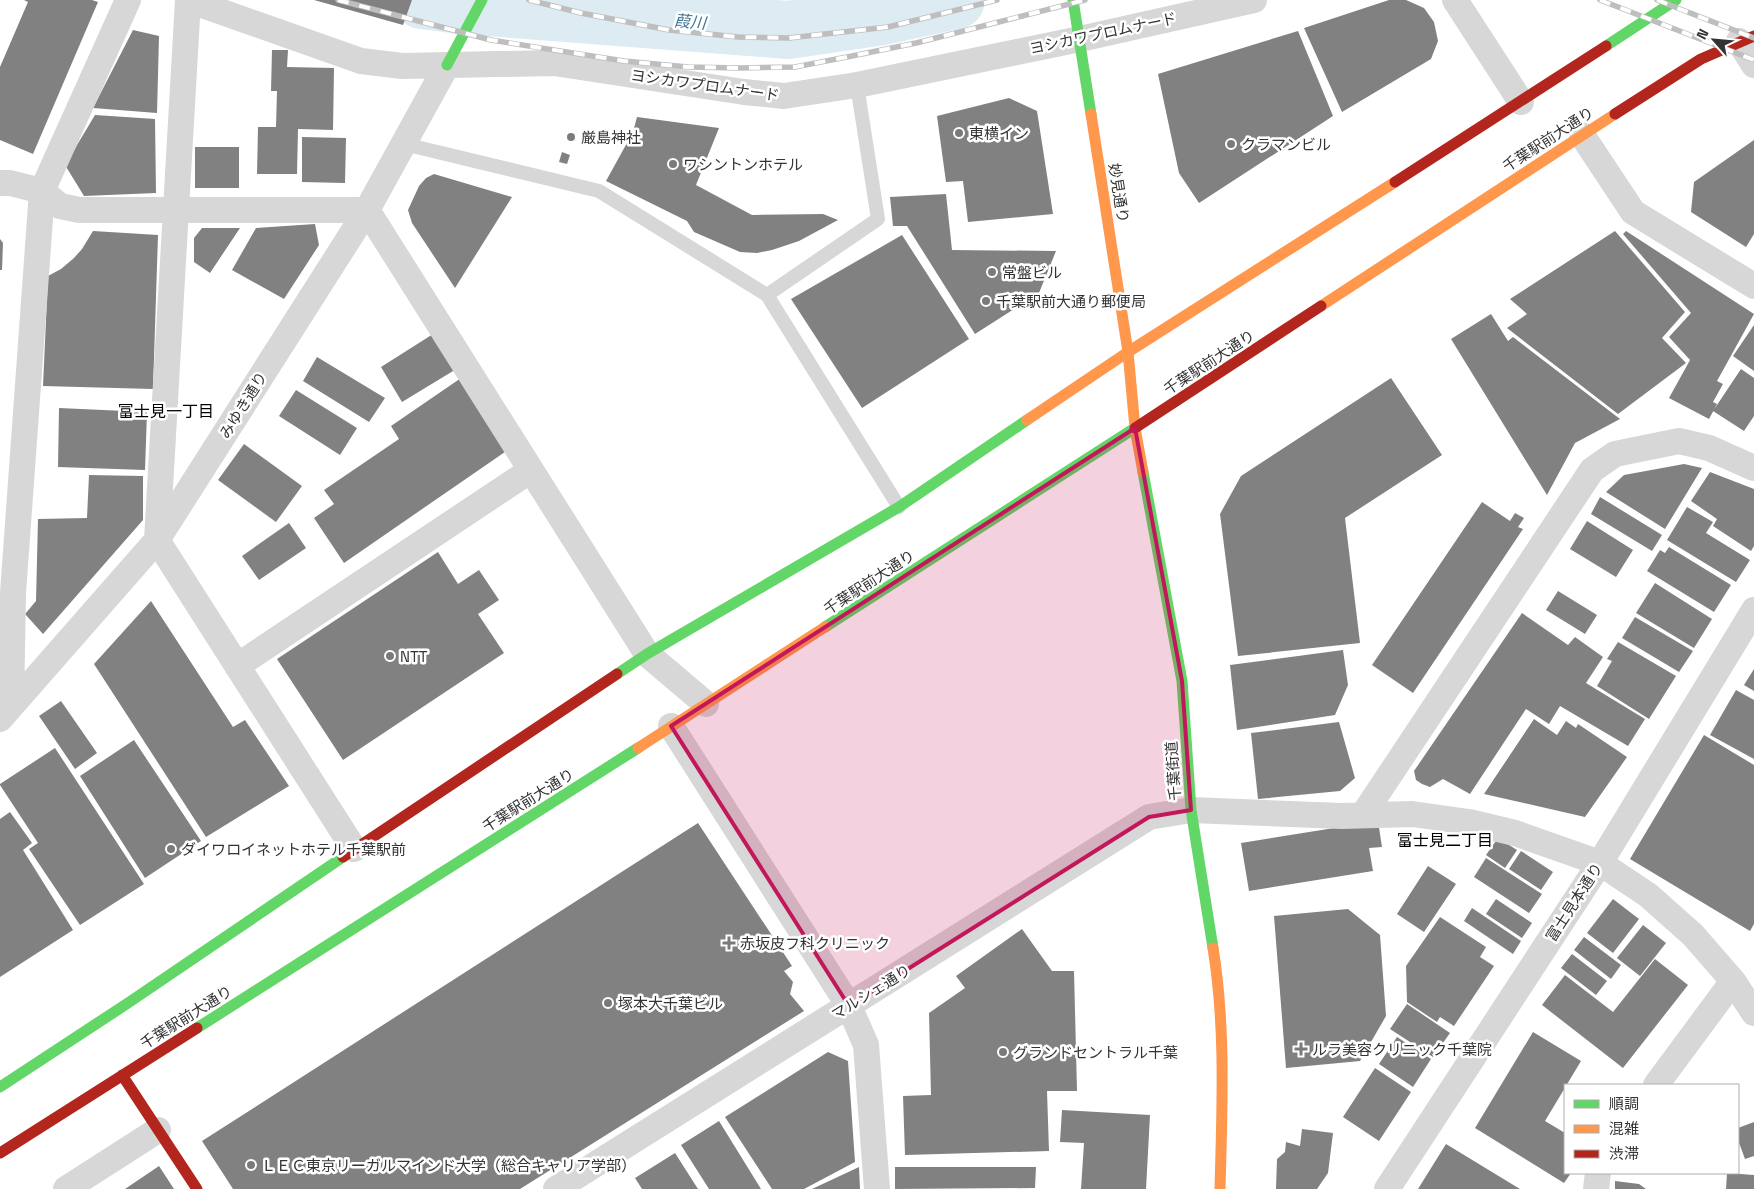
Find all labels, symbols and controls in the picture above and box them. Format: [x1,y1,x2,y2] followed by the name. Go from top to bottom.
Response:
[1028,8,1178,58] street label: ヨシカワプロムナード
[673,10,709,34] water label: 葭川
[1689,15,1739,65] north arrow
[1692,26,1713,42] text: N
[629,65,781,105] street label: ヨシカワプロムナード
[1499,102,1597,176] street label: 千葉駅前大通り
[969,124,1029,143] place label: 東横イン
[953,127,965,139] marker: 東横イン
[581,128,641,147] place label: 厳島神社
[565,131,577,143] marker: 厳島神社
[1241,135,1331,154] place label: クラマンビル
[1225,138,1237,150] marker: クラマンビル
[683,155,803,174] place label: ワシントンホテル
[667,158,679,170] marker: ワシントンホテル
[1105,162,1133,224] street label: 妙見通り
[1002,263,1062,282] place label: 常盤ビル
[986,266,998,278] marker: 常盤ビル
[996,292,1146,311] place label: 千葉駅前大通り郵便局
[980,295,992,307] marker: 千葉駅前大通り郵便局
[1160,325,1258,399] street label: 千葉駅前大通り
[215,368,271,442] street label: みゆき通り
[118,401,214,422] district label: 富士見一丁目
[820,545,918,619] street label: 千葉駅前大通り
[400,647,428,666] place label: NTT
[384,650,396,662] marker: NTT
[1161,740,1185,802] street label: 千葉街道
[478,764,578,836] street label: 千葉駅前大通り
[1397,830,1493,851] district label: 富士見二丁目
[181,840,406,859] place label: ダイワロイネットホテル千葉駅前
[165,843,177,855] marker: ダイワロイネットホテル千葉駅前
[1542,859,1606,945] street label: 富士見本通り
[740,934,890,953] place label: 赤坂皮フ科クリニック
[722,936,736,950] marker: 赤坂皮フ科クリニック
[828,960,914,1024] street label: マルシェ通り
[136,981,236,1053] street label: 千葉駅前大通り
[618,994,723,1013] place label: 塚本大千葉ビル
[602,997,614,1009] marker: 塚本大千葉ビル
[1312,1040,1492,1059] place label: ルラ美容クリニック千葉院
[1294,1042,1308,1056] marker: ルラ美容クリニック千葉院
[1013,1043,1178,1062] place label: グランドセントラル千葉
[997,1046,1009,1058] marker: グランドセントラル千葉
[1564,1084,1739,1174] legend
[1609,1094,1639,1113] text: 順調
[1609,1119,1639,1138] text: 混雑
[1609,1144,1639,1163] text: 渋滞
[261,1156,636,1175] place label: ＬＥＣ東京リーガルマインド大学（総合キャリア学部）
[245,1159,257,1171] marker: ＬＥＣ東京リーガルマインド大学（総合キャリア学部）

